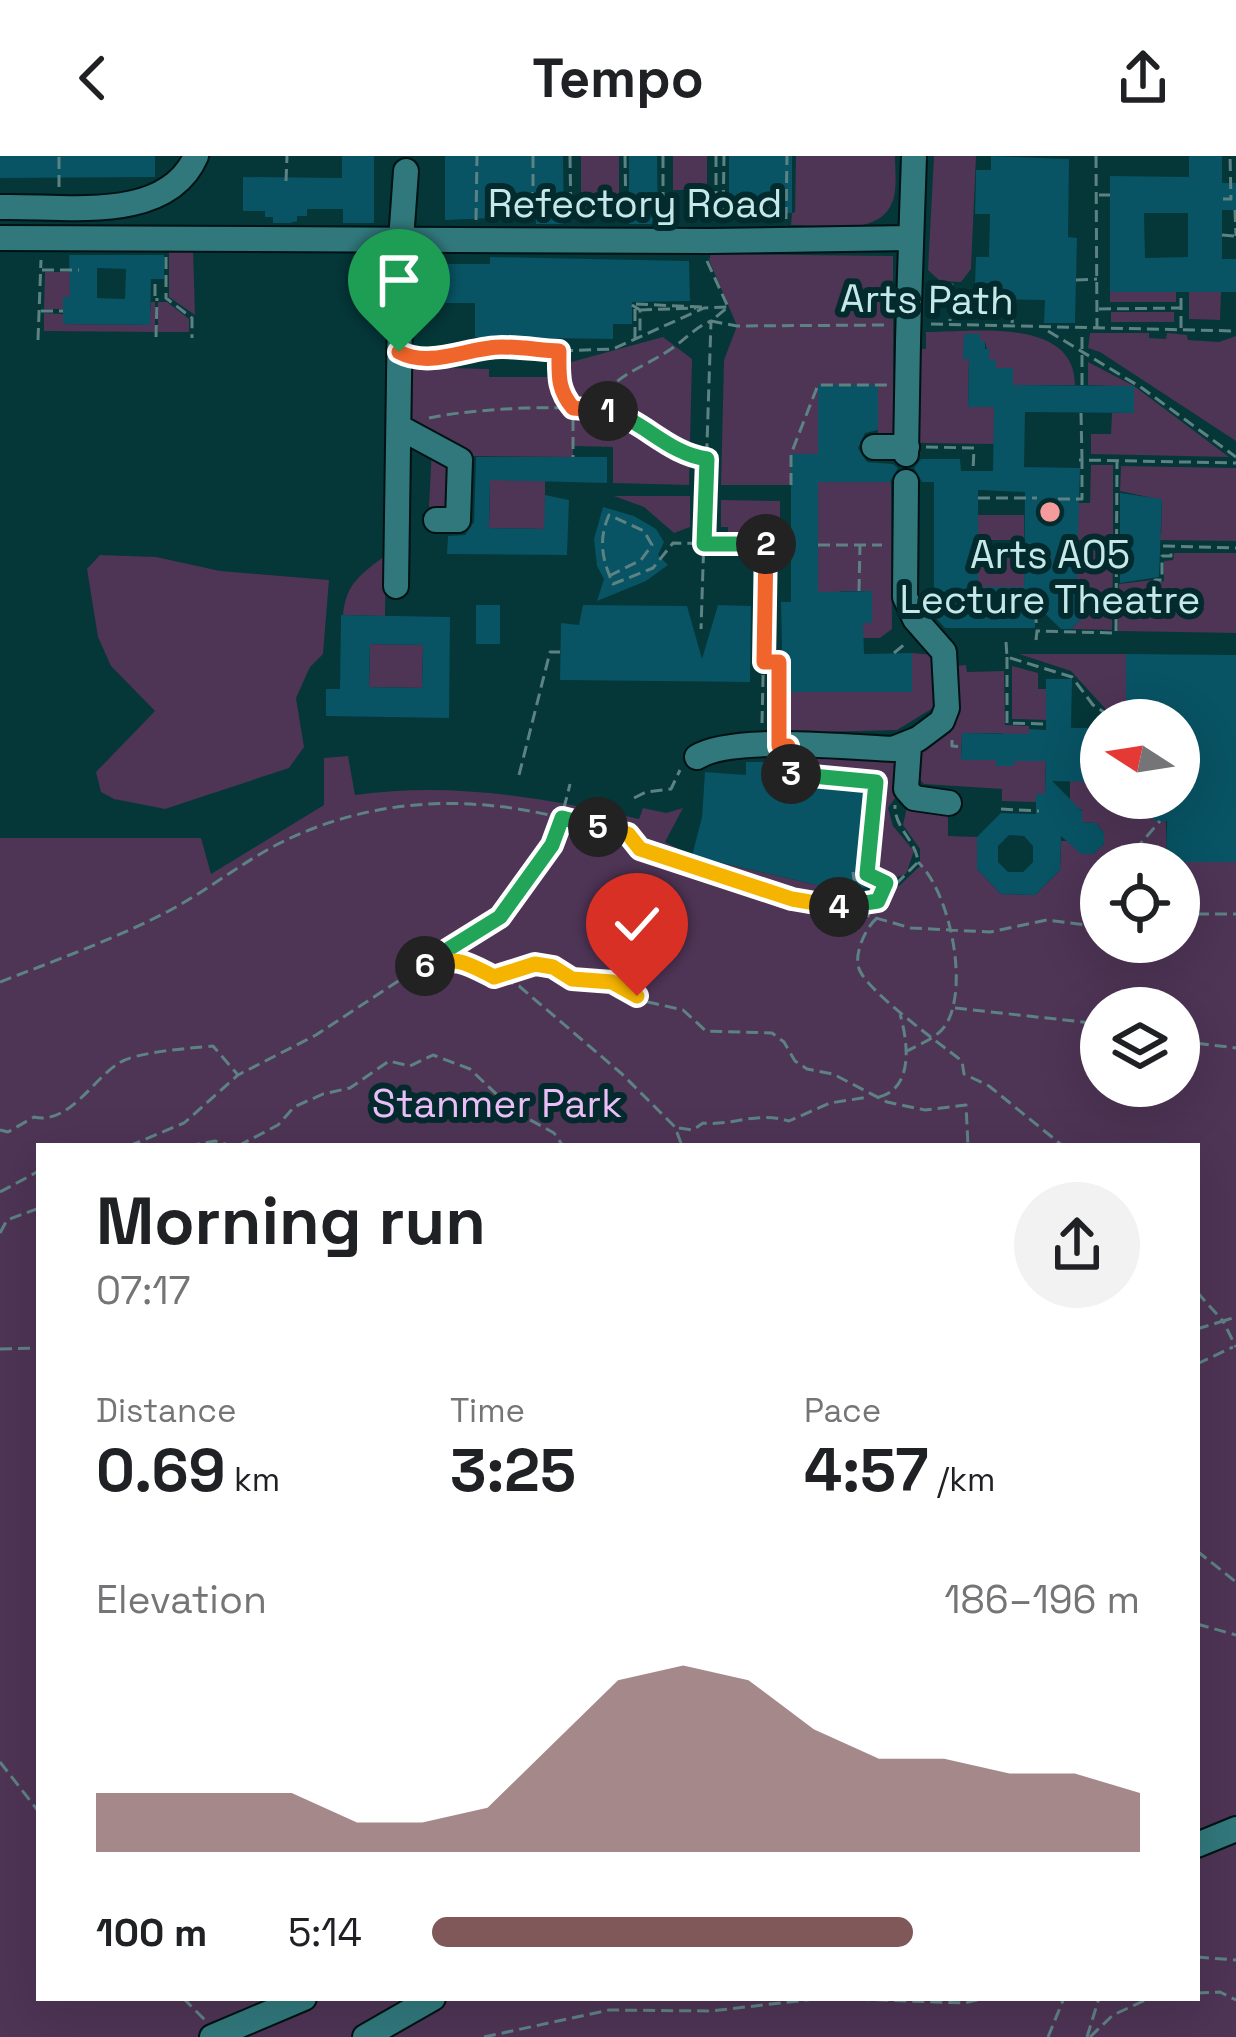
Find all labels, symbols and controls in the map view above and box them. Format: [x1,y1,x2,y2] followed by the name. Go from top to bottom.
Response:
[532,44,704,113] text: Tempo
[60,45,126,111] icon: back
[1110,45,1176,111] icon: share
[488,179,782,228] street label: Refectory Road
[348,229,450,352] pin
[366,247,432,313] icon: arrive
[840,273,1014,326] street label: Arts Path
[578,381,638,441] pin: 1
[601,390,615,432] text: 1
[1037,499,1063,525] marker: Arts A05 Lecture Theatre
[736,514,796,574] pin: 2
[756,523,776,565] text: 2
[900,530,1200,624] place label: Arts A05 Lecture Theatre
[1080,699,1200,819] north arrow
[1080,699,1200,1107] map controls
[761,744,821,804] pin: 3
[781,753,801,795] text: 3
[568,797,628,857] pin: 5
[588,806,608,848] text: 5
[1080,843,1200,963] button: locate
[586,873,688,996] pin
[809,877,869,937] pin: 4
[829,886,850,928] text: 4
[604,891,670,957] icon: check
[395,936,455,996] pin: 6
[415,945,435,987] text: 6
[1080,987,1200,1107] button: layers
[372,1079,622,1128] park label: Stanmer Park
[96,1179,486,1263] text: Morning run
[1014,1182,1140,1308] button: share
[96,1266,190,1315] text: 07:17
[96,1390,237,1432] text: Distance
[450,1390,525,1432] text: Time
[804,1390,881,1432] text: Pace
[96,1432,226,1509] text: 0.69
[450,1432,576,1509] text: 3:25
[804,1432,929,1509] text: 4:57
[226,1459,280,1501] text: km
[929,1459,995,1501] text: /km
[96,1575,267,1624] text: Elevation
[944,1575,1140,1624] text: 186–196 m
[96,1908,207,1957] text: 100 m
[288,1908,362,1957] text: 5:14

